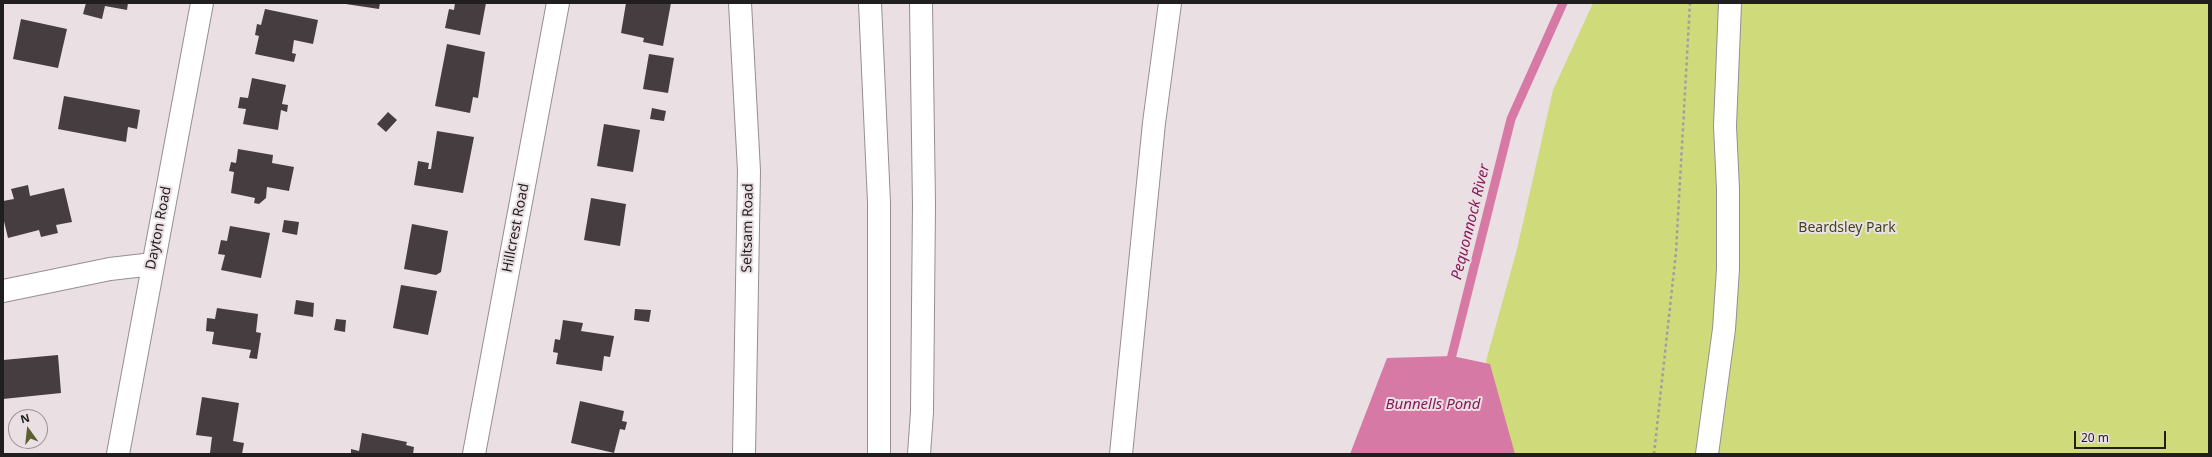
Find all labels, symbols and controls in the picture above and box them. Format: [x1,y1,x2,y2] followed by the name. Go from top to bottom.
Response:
[1448,162,1494,282] water label: Pequonnock River
[499,182,533,274] street label: Hillcrest Road
[739,183,757,273] street label: Seltsam Road
[143,185,175,271] street label: Dayton Road
[1798,220,1896,236] park label: Beardsley Park
[1386,396,1480,414] water label: Bunnells Pond
[8,409,48,449] north arrow
[19,409,31,426] text: N
[2076,423,2168,449] scale bar
[2081,429,2109,446] text: 20 m

